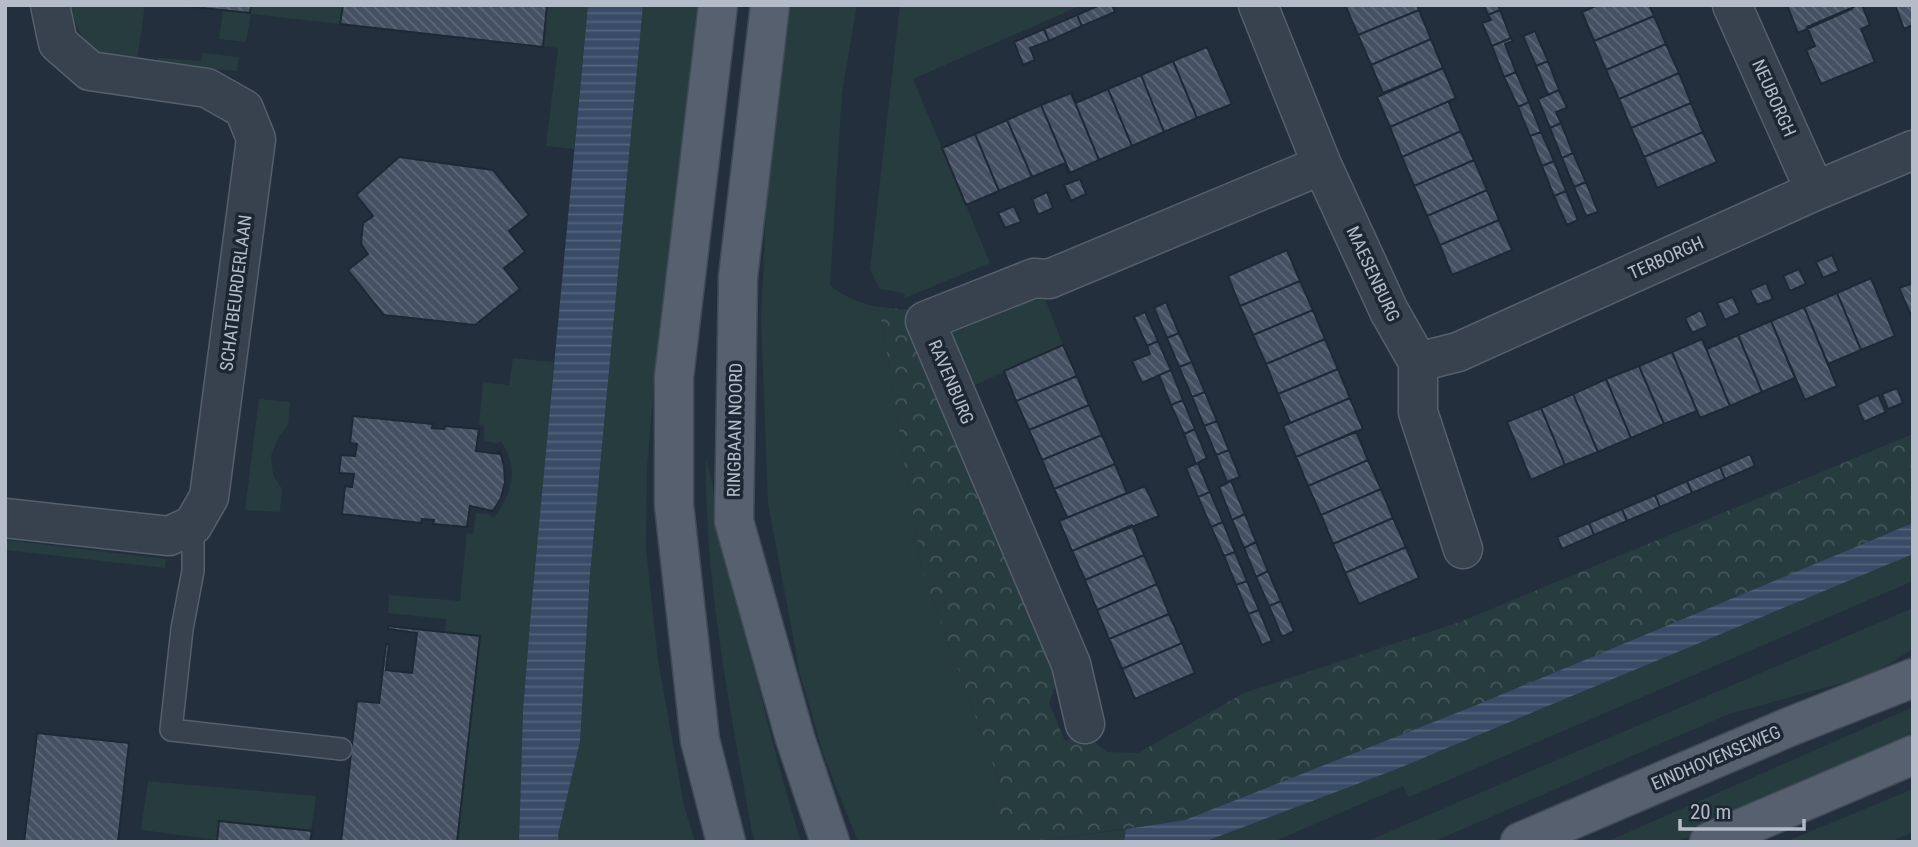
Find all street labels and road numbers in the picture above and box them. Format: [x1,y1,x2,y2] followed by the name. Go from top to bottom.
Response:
[1748,56,1801,140] street label: NEUBORGH
[215,214,256,372] street label: SCHATBEURDERLAAN
[1342,223,1405,325] street label: MAESENBURG
[1625,232,1707,283] street label: TERBORGH
[924,337,979,427] street label: RAVENBURG
[723,363,746,497] street label: RINGBAAN NOORD
[1648,721,1784,794] street label: EINDHOVENSEWEG

